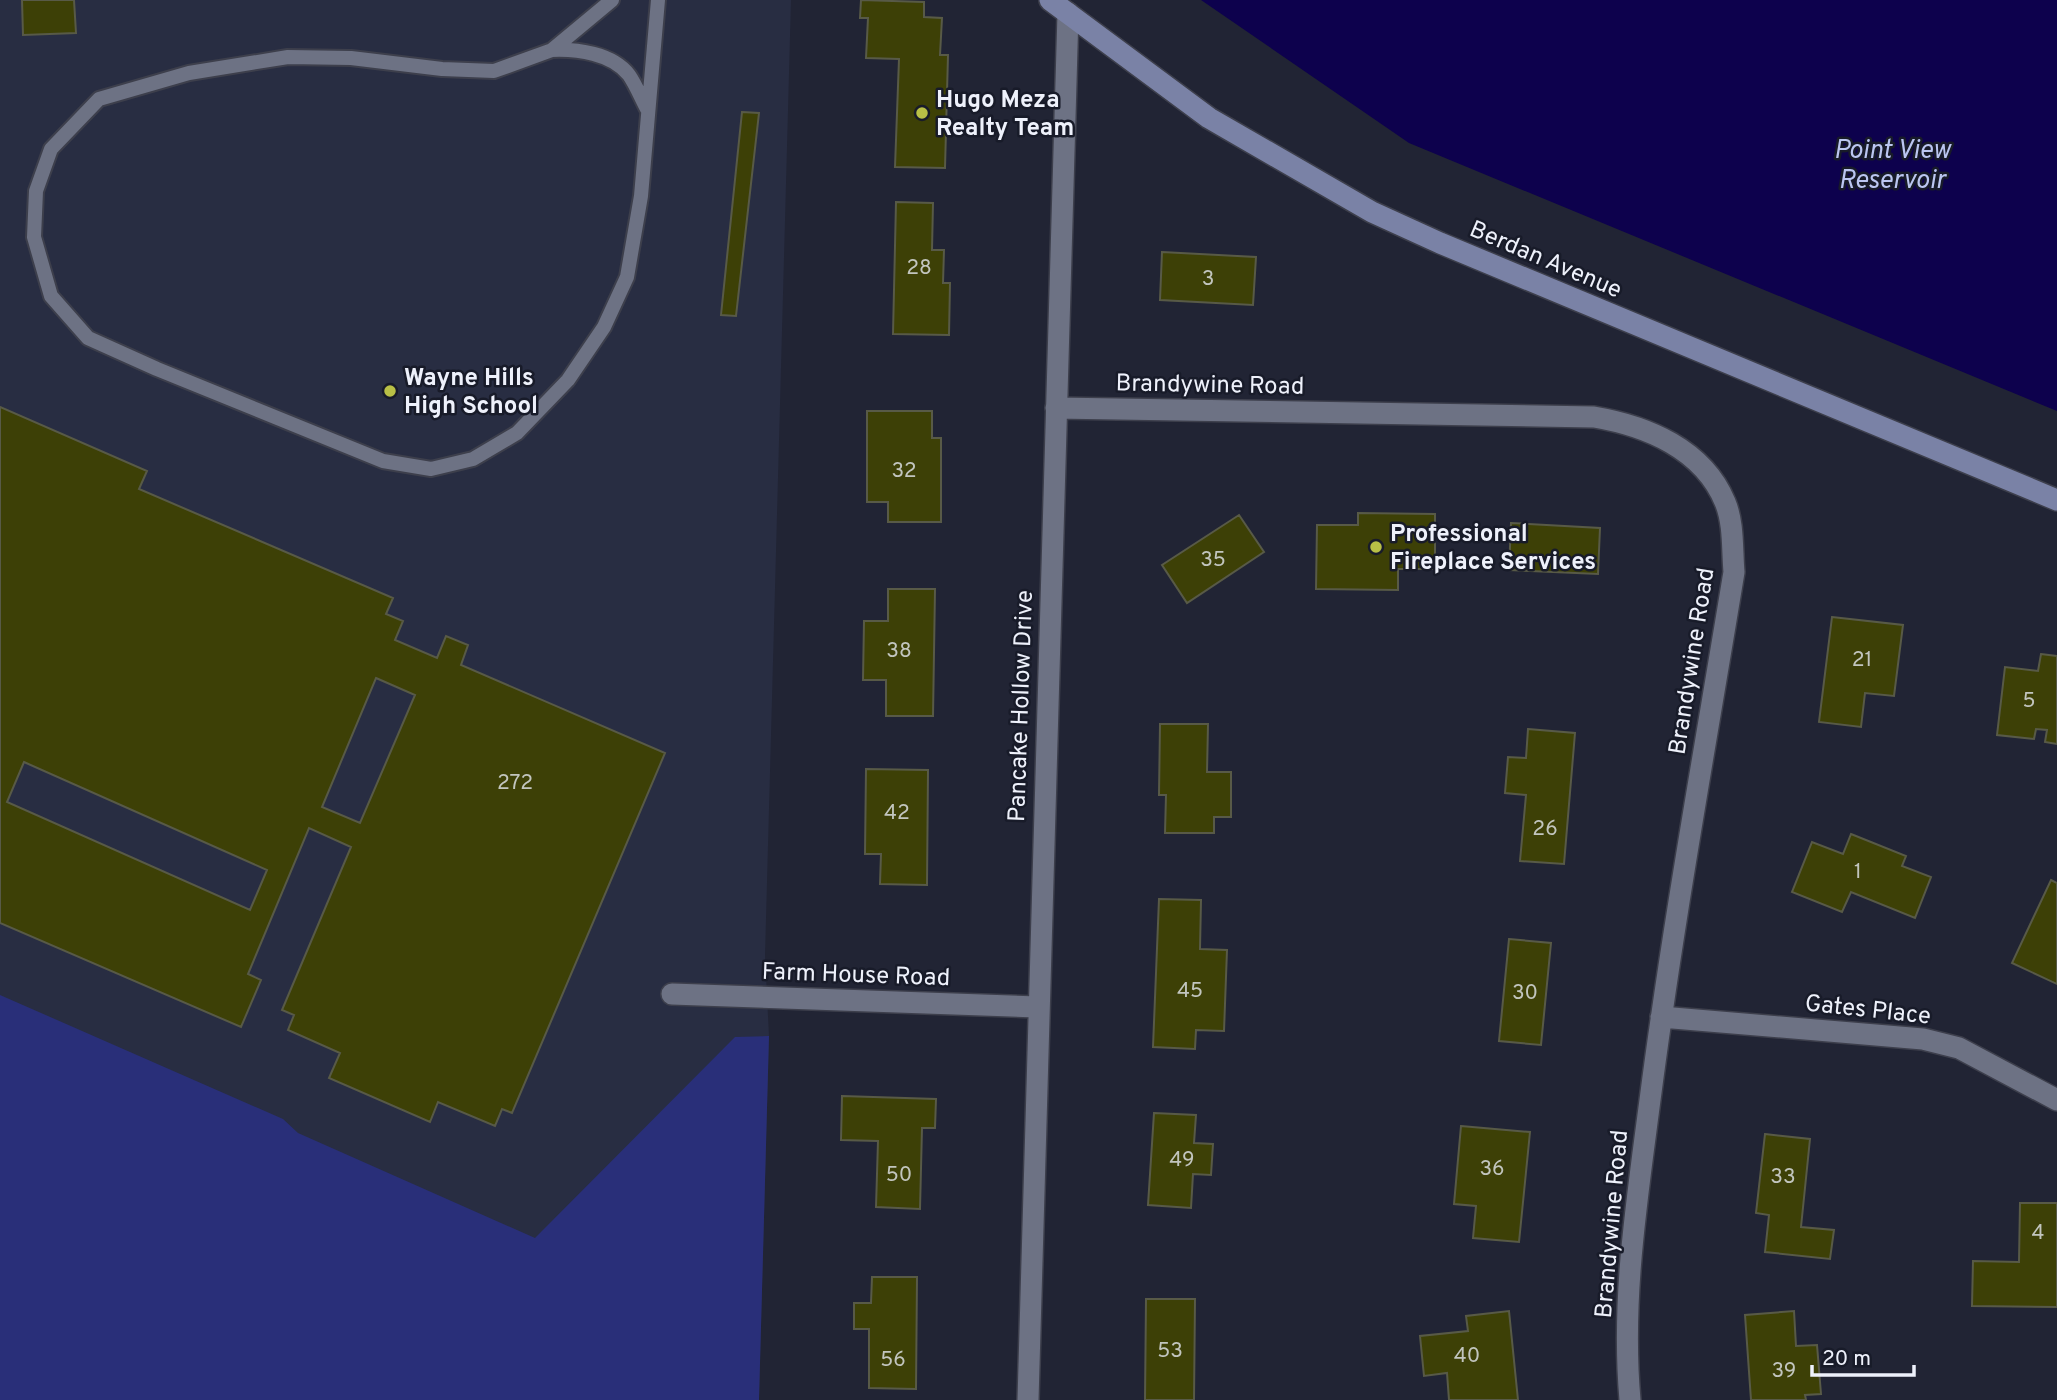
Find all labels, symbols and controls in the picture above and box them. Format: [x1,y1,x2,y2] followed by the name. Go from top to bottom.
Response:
[936,86,1074,144] place label: Hugo Meza Realty Team
[914,105,930,121] marker: Hugo Meza Realty Team
[1834,135,1952,198] water label: Point View Reservoir
[1464,215,1626,306] street label: Berdan Avenue
[906,255,932,282] house number: 28
[1202,266,1214,293] house number: 3
[404,364,538,422] place label: Wayne Hills High School
[1115,369,1305,403] street label: Brandywine Road
[382,383,398,399] marker: Wayne Hills High School
[891,458,917,485] house number: 32
[1390,520,1596,578] place label: Professional Fireplace Services
[1368,539,1384,555] marker: Professional Fireplace Services
[1200,547,1226,574] house number: 35
[1663,566,1723,757] street label: Brandywine Road
[1003,590,1041,823] street label: Pancake Hollow Drive
[886,638,912,665] house number: 38
[1852,647,1872,674] house number: 21
[2022,688,2036,715] house number: 5
[497,770,533,797] house number: 272
[884,800,910,827] house number: 42
[1532,816,1558,843] house number: 26
[1854,859,1862,886] house number: 1
[761,958,951,994] street label: Farm House Road
[1177,978,1203,1005] house number: 45
[1512,980,1538,1007] house number: 30
[1803,989,1932,1033] street label: Gates Place
[1590,1129,1636,1320] street label: Brandywine Road
[1169,1147,1195,1174] house number: 49
[1479,1156,1505,1183] house number: 36
[886,1162,912,1189] house number: 50
[1770,1164,1796,1191] house number: 33
[2031,1220,2045,1247] house number: 4
[1812,1334,1913,1378] scale bar
[1157,1338,1183,1365] house number: 53
[1454,1343,1480,1370] house number: 40
[1822,1346,1871,1373] text: 20 m
[880,1347,906,1374] house number: 56
[1772,1358,1796,1385] house number: 39

